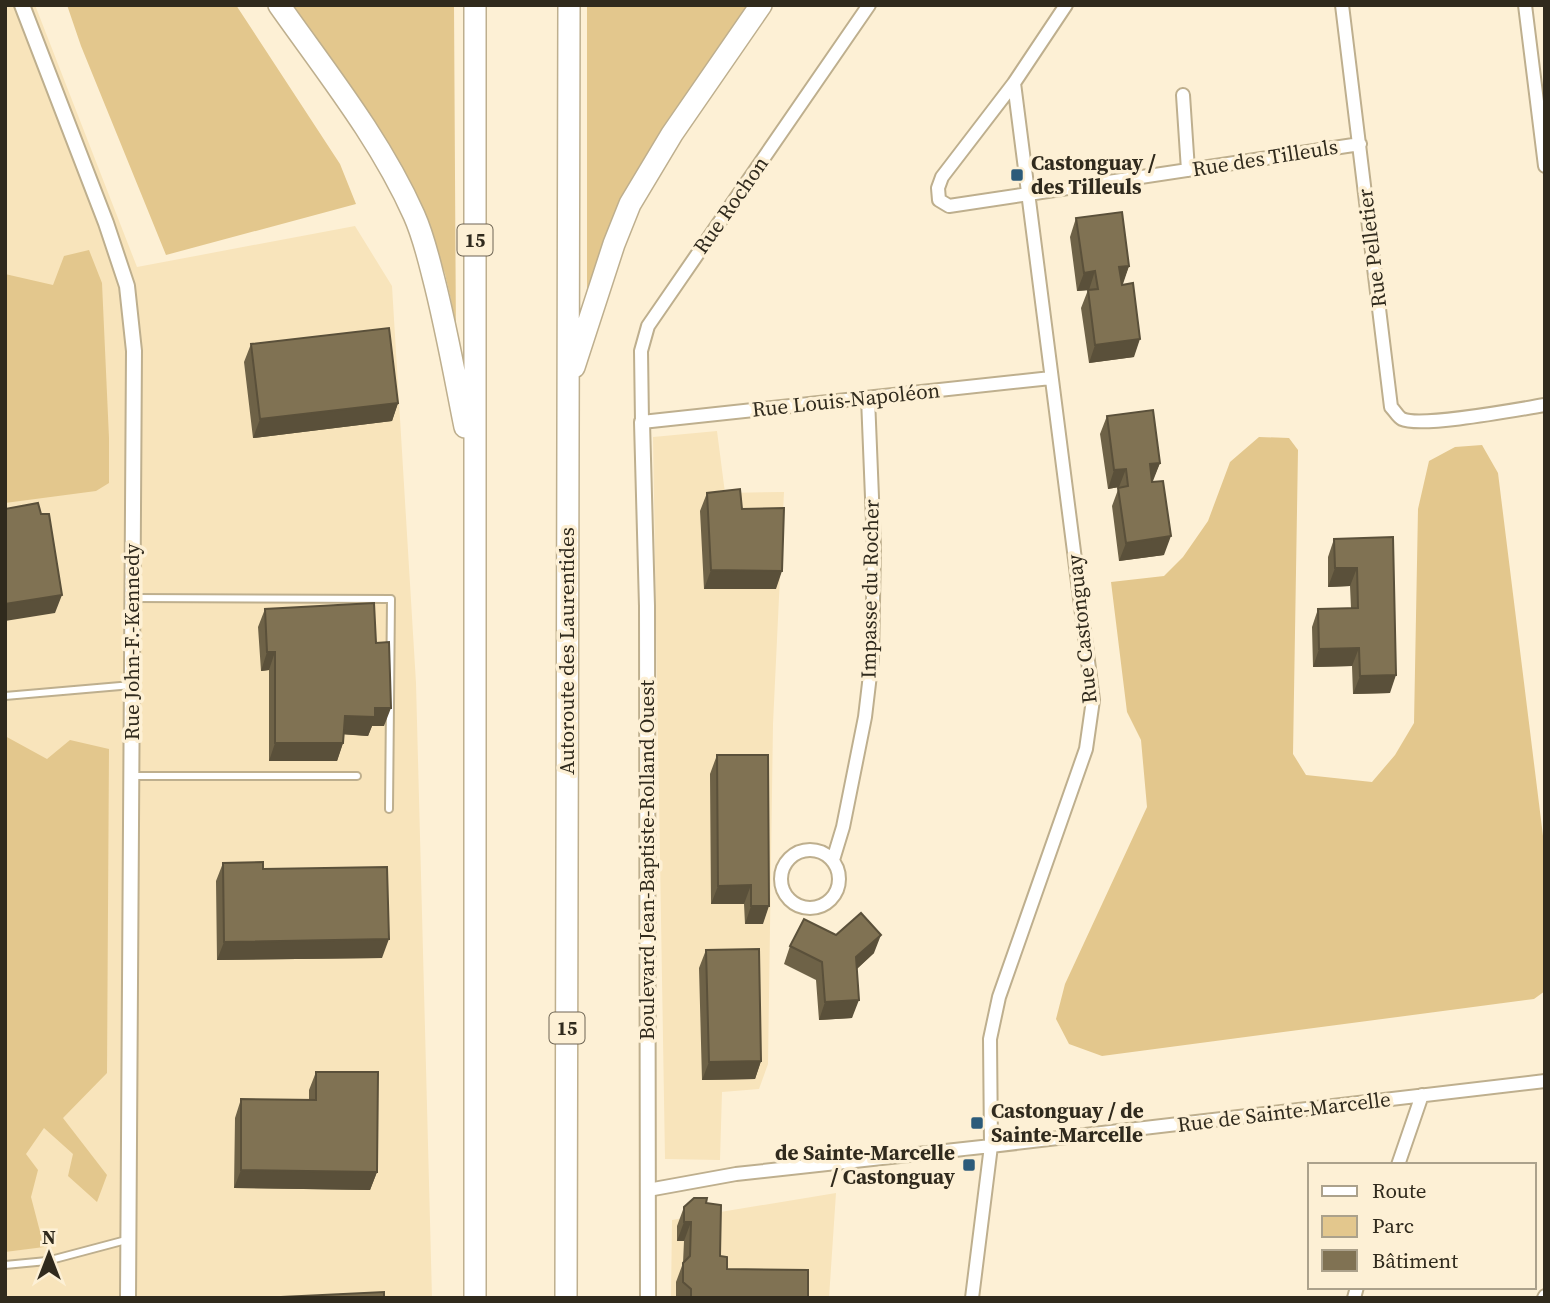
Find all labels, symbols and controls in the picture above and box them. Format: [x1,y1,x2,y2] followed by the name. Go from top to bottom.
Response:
[1190,132,1340,183] street label: Rue des Tilleuls
[1031,148,1156,201] place label: Castonguay / des Tilleuls
[686,150,775,259] street label: Rue Rochon
[1009,167,1025,183] marker: Castonguay / des Tilleuls
[1350,187,1393,309] street label: Rue Pelletier
[458,224,492,256] road number: 15
[750,375,942,424] street label: Rue Louis-Napoléon
[853,499,886,679] street label: Impasse du Rocher
[552,527,581,775] street label: Autoroute des Laurentides
[117,543,146,740] street label: Rue John-F.-Kennedy
[1059,553,1104,705] street label: Rue Castonguay
[632,680,661,1040] street label: Boulevard Jean-Baptiste-Rolland Ouest
[550,1012,584,1044] road number: 15
[1176,1084,1392,1139] street label: Rue de Sainte-Marcelle
[991,1096,1144,1149] place label: Castonguay / de Sainte-Marcelle
[969,1115,985,1131] marker: Castonguay / de Sainte-Marcelle
[775,1138,956,1191] place label: de Sainte-Marcelle / Castonguay
[961,1157,977,1173] marker: de Sainte-Marcelle / Castonguay
[1308,1163,1536,1289] legend
[1372,1176,1427,1205] text: Route
[1372,1211,1414,1240] text: Parc
[14,1219,84,1289] north arrow
[42,1224,56,1250] text: N
[1372,1246,1458,1275] text: Bâtiment

